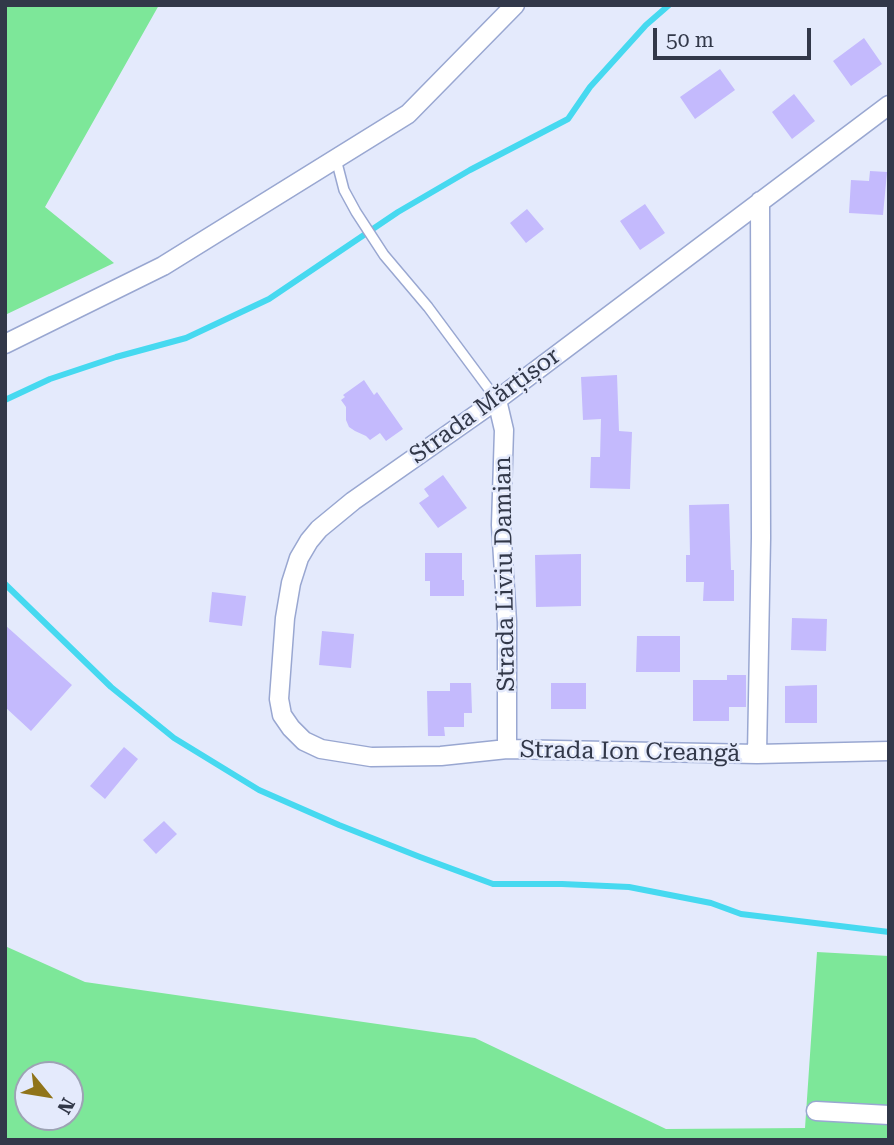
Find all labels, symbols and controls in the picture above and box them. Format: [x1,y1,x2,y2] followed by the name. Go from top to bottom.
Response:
[656,14,814,58] scale bar
[666,28,714,52] text: 50 m
[404,342,566,470] street label: Strada Mărțișor
[489,456,521,692] street label: Strada Liviu Damian
[520,736,740,768] street label: Strada Ion Creangă
[14,1061,84,1131] north arrow
[52,1094,80,1118] text: N

